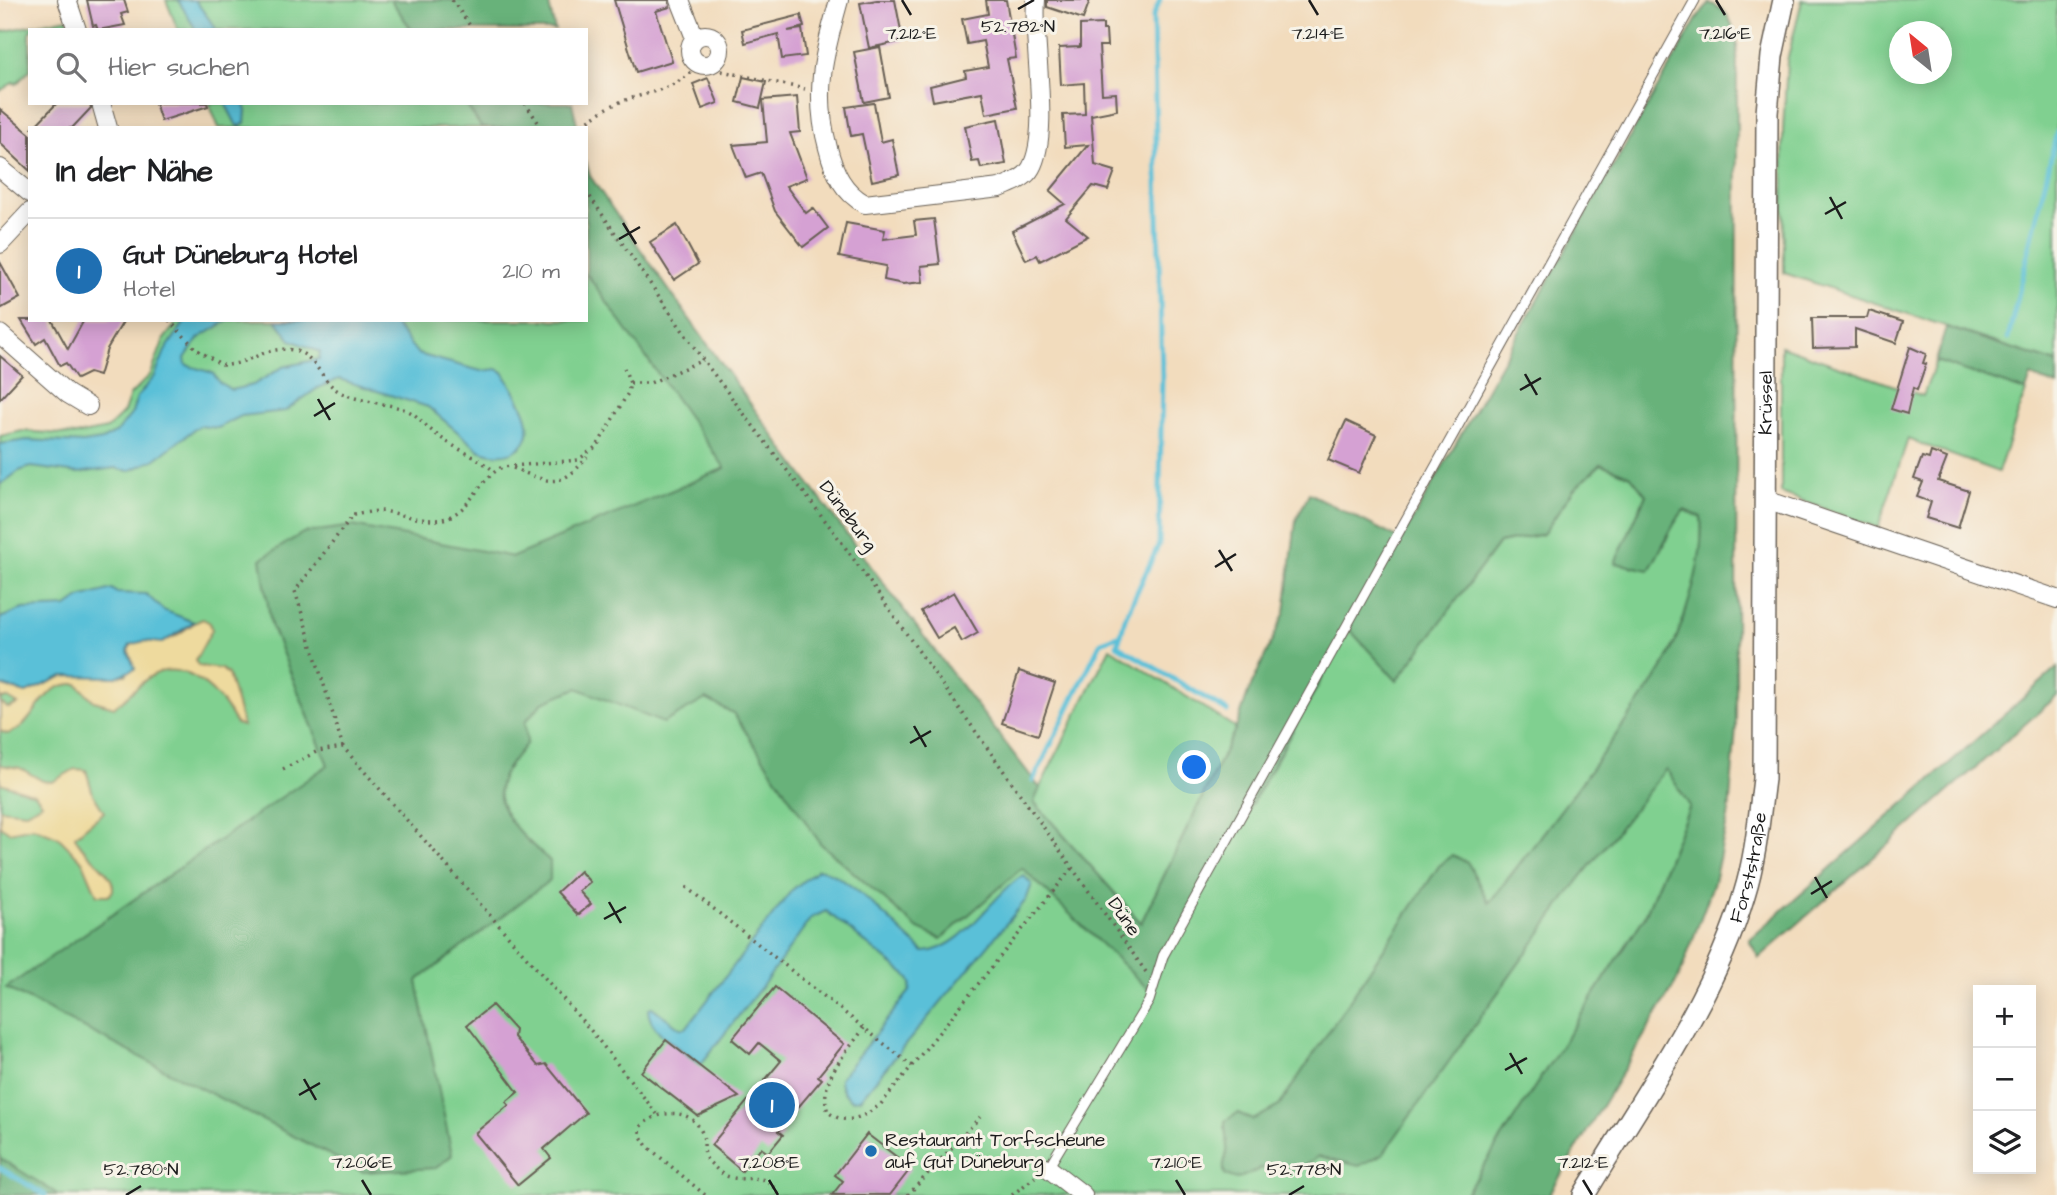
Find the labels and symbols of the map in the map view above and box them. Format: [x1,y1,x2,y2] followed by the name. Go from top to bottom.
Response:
[981,14,1055,39] text: 52.782°N
[885,21,937,46] text: 7.212°E
[1291,21,1345,46] text: 7.214°E
[1699,21,1751,46] text: 7.216°E
[1889,21,1952,84] north arrow
[1752,371,1779,435] street label: Krüssel
[812,475,884,558] street label: Düneburg
[1177,750,1211,784] your location
[1722,811,1773,926] street label: Forststraße
[1101,892,1147,942] street label: Düne
[749,1079,795,1131] pin: 1
[885,1127,1105,1177] place label: Restaurant Torfscheune auf Gut Düneburg
[863,1143,879,1159] marker: Restaurant Torfscheune auf Gut Düneburg
[331,1150,393,1175] text: 7.206°E
[738,1150,800,1175] text: 7.208°E
[1150,1150,1202,1175] text: 7.210°E
[1557,1150,1609,1175] text: 7.212°E
[104,1157,178,1182] text: 52.780°N
[1267,1157,1341,1182] text: 52.778°N

